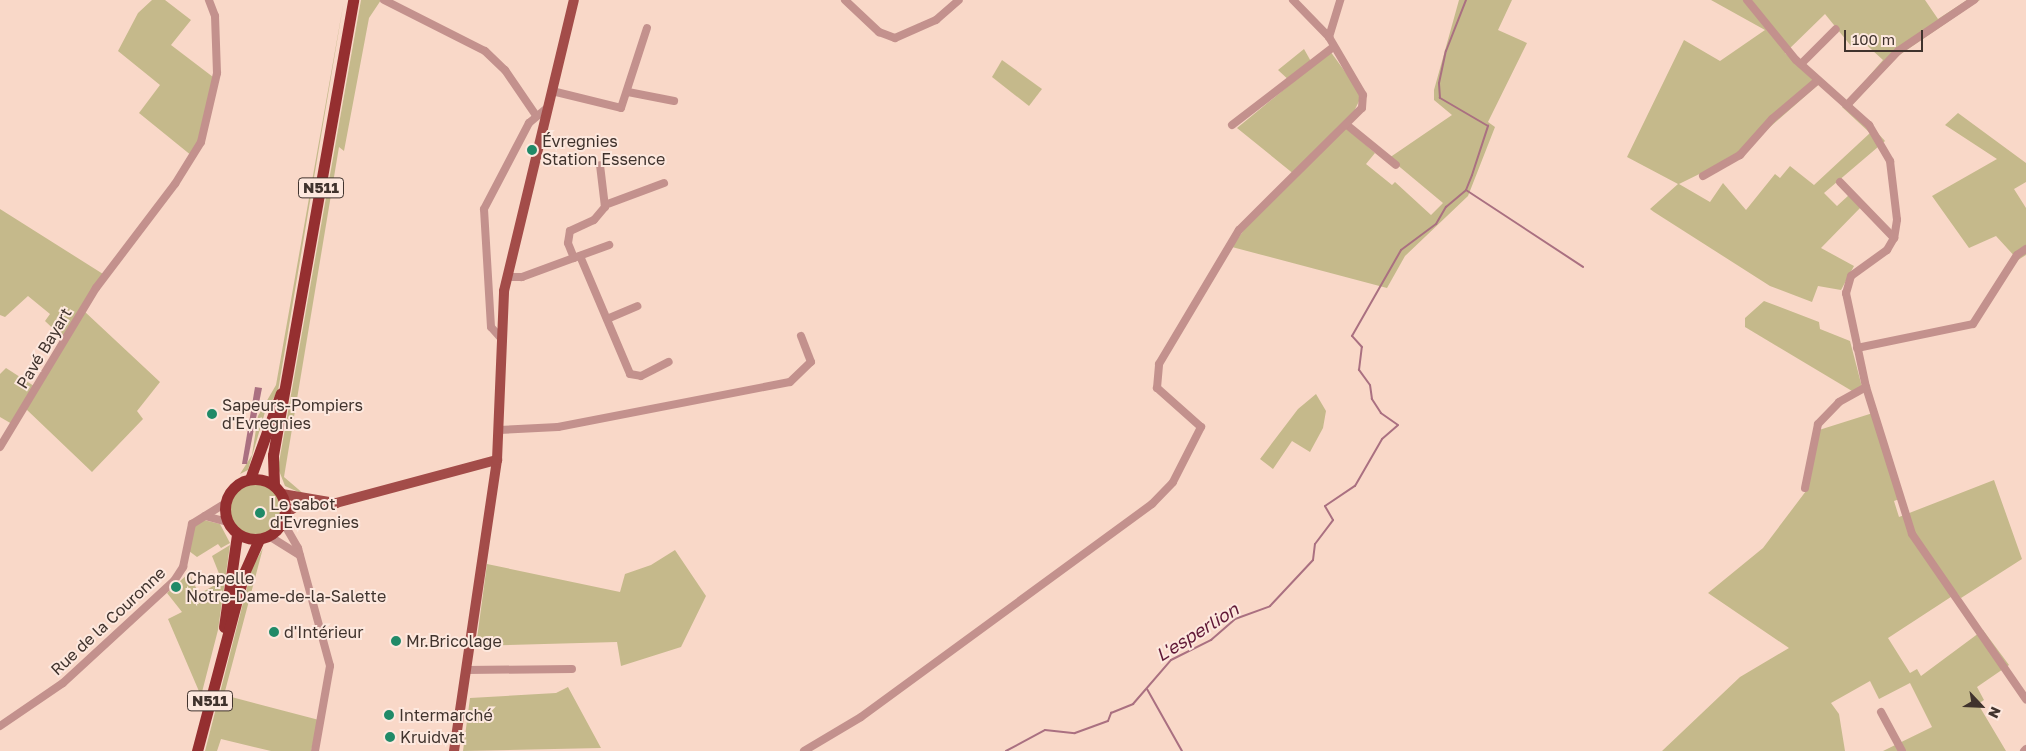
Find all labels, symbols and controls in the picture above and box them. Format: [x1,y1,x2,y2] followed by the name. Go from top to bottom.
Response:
[1846,20,1925,52] scale bar
[1852,30,1895,48] text: 100 m
[542,131,665,169] place label: Évregnies Station Essence
[526,144,538,156] marker: Évregnies Station Essence
[297,176,345,200] road number: N511
[12,304,76,392] street label: Pavé Bayart
[222,395,363,433] place label: Sapeurs-Pompiers d'Evregnies
[206,408,218,420] marker: Sapeurs-Pompiers d'Evregnies
[270,494,359,532] place label: Le sabot d'Evregnies
[254,507,266,519] marker: Le sabot d'Evregnies
[47,563,169,679] street label: Rue de la Couronne
[186,568,386,606] place label: Chapelle Notre-Dame-de-la-Salette
[170,581,182,593] marker: Chapelle Notre-Dame-de-la-Salette
[1152,598,1242,666] water label: L'esperlion
[284,622,363,642] place label: d'Intérieur
[268,626,280,638] marker: d'Intérieur
[406,631,502,651] place label: Mr.Bricolage
[390,635,402,647] marker: Mr.Bricolage
[1956,681,2006,731] north arrow
[186,688,234,714] road number: N511
[1985,704,2005,721] text: N
[399,705,493,725] place label: Intermarché
[383,709,395,721] marker: Intermarché
[400,727,465,747] place label: Kruidvat
[384,731,396,743] marker: Kruidvat

